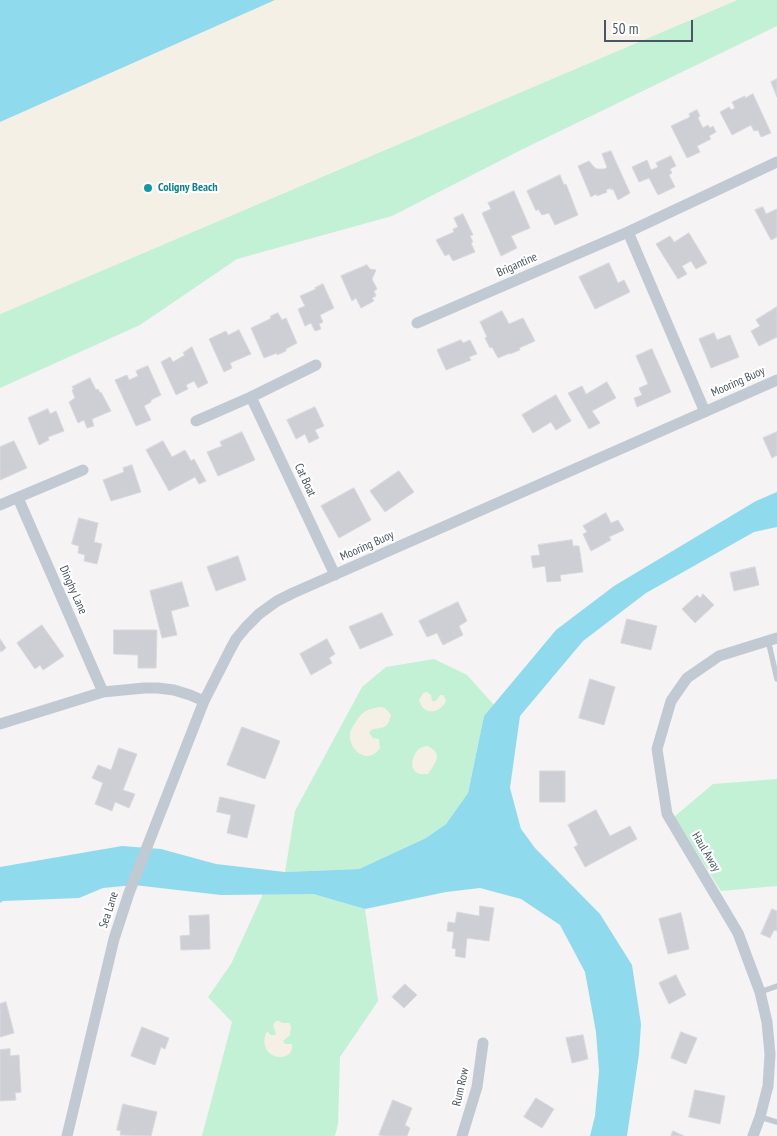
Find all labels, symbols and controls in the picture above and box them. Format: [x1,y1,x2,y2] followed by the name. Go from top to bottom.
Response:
[607,10,696,42] scale bar
[612,19,638,38] text: 50 m
[158,181,218,195] place label: Coligny Beach
[142,182,154,194] marker: Coligny Beach
[494,250,540,280] street label: Brigantine
[709,364,767,400] street label: Mooring Buoy
[291,461,319,499] street label: Cat Boat
[338,528,396,564] street label: Mooring Buoy
[56,564,90,616] street label: Dinghy Lane
[689,830,723,874] street label: Haul Away
[96,890,122,930] street label: Sea Lane
[450,1066,472,1108] street label: Rum Row

